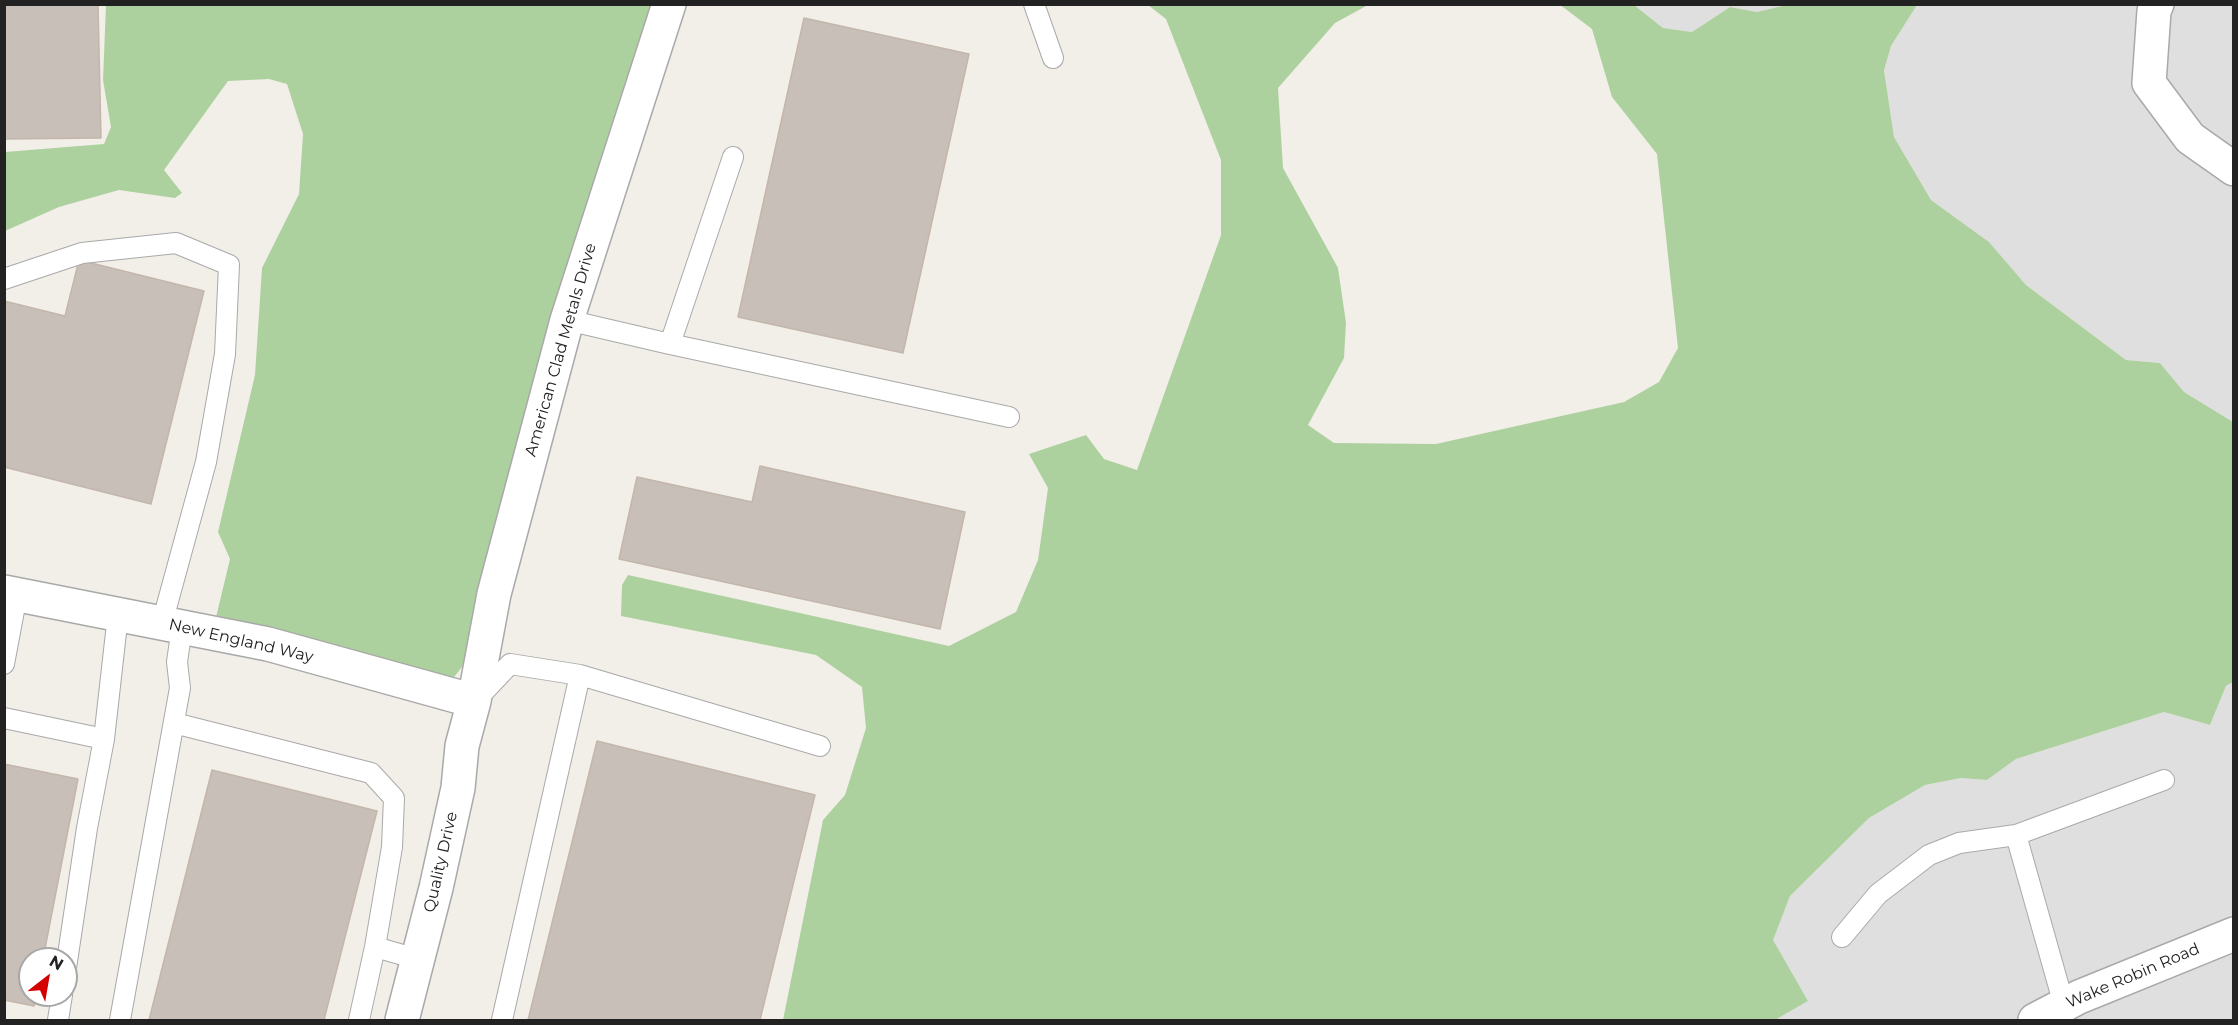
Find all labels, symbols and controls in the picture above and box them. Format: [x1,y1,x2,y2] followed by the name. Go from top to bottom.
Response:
[521,241,601,459] street label: American Clad Metals Drive
[167,615,315,667] street label: New England Way
[420,810,462,914] street label: Quality Drive
[2063,939,2203,1013] street label: Wake Robin Road
[18,947,78,1007] north arrow
[46,951,67,974] text: N

